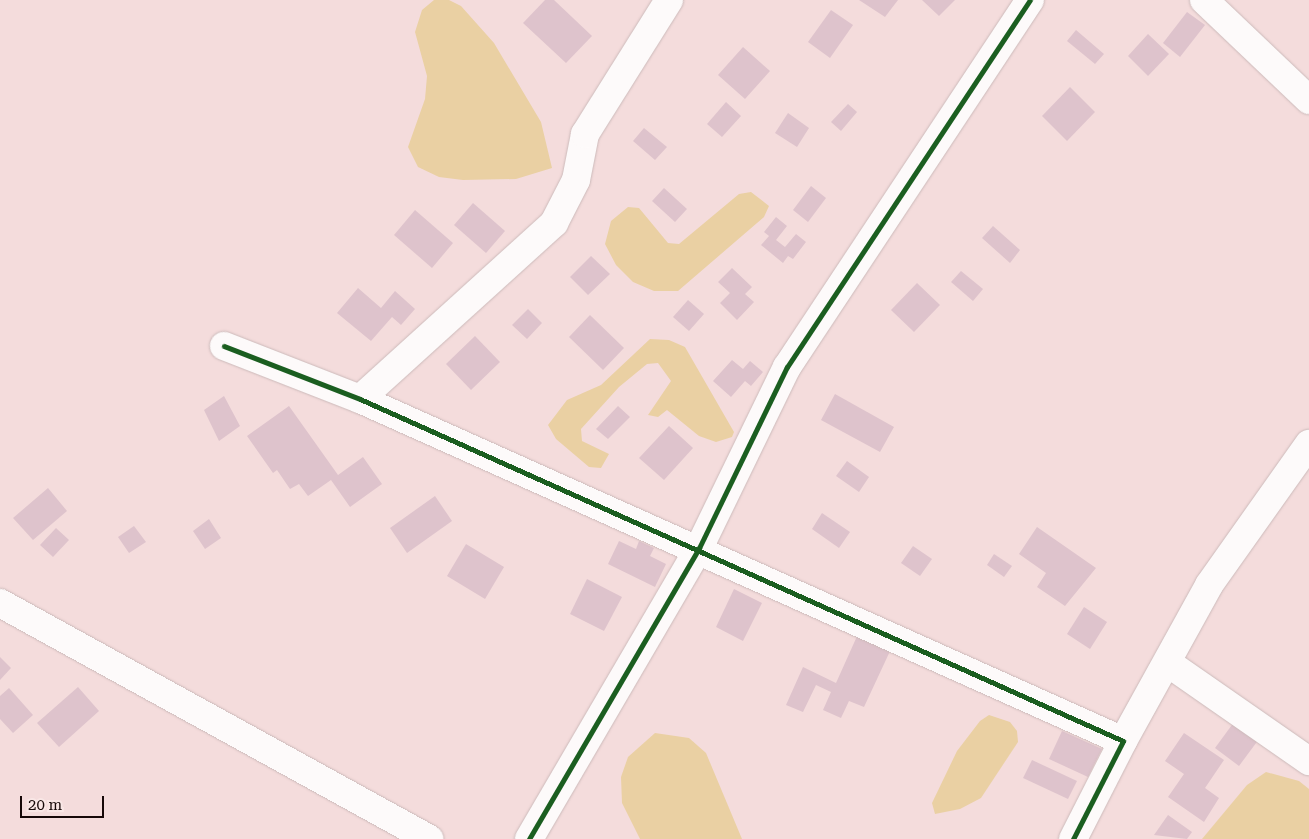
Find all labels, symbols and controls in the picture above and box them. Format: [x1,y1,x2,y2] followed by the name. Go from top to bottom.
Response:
[22,786,106,818] scale bar
[28,796,62,814] text: 20 m

